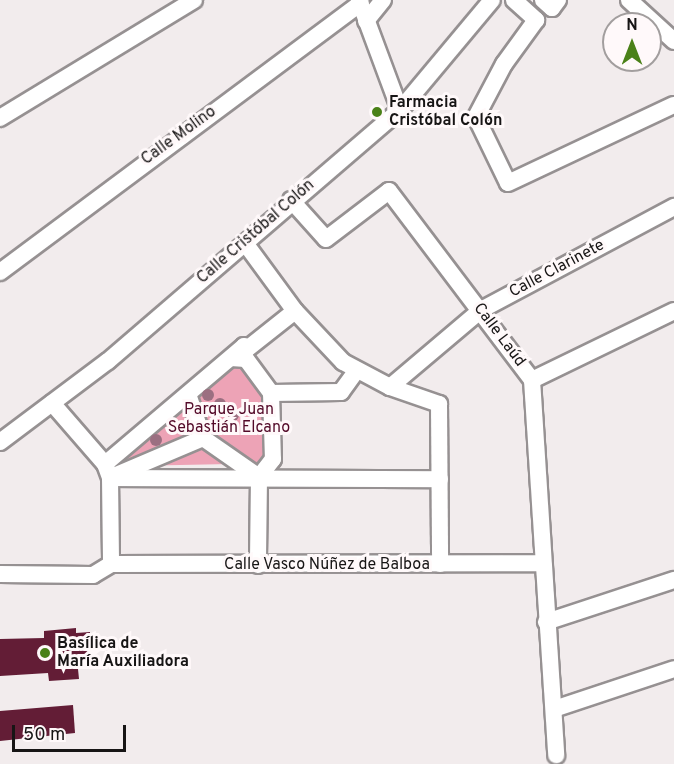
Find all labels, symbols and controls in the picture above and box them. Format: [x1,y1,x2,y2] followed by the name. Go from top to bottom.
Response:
[602,12,662,72] north arrow
[626,16,638,36] text: N
[389,93,503,131] place label: Farmacia Cristóbal Colón
[138,102,220,170] street label: Calle Molino
[370,105,384,119] marker: Farmacia Cristóbal Colón
[193,176,319,288] street label: Calle Cristóbal Colón
[506,236,608,302] street label: Calle Clarinete
[469,299,529,371] street label: Calle Laúd
[168,400,290,438] park label: Parque Juan Sebastián Elcano
[224,555,430,575] street label: Calle Vasco Núñez de Balboa
[57,634,190,672] place label: Basílica de María Auxiliadora
[38,646,52,660] marker: Basílica de María Auxiliadora
[15,713,129,751] scale bar
[23,724,65,747] text: 50 m

